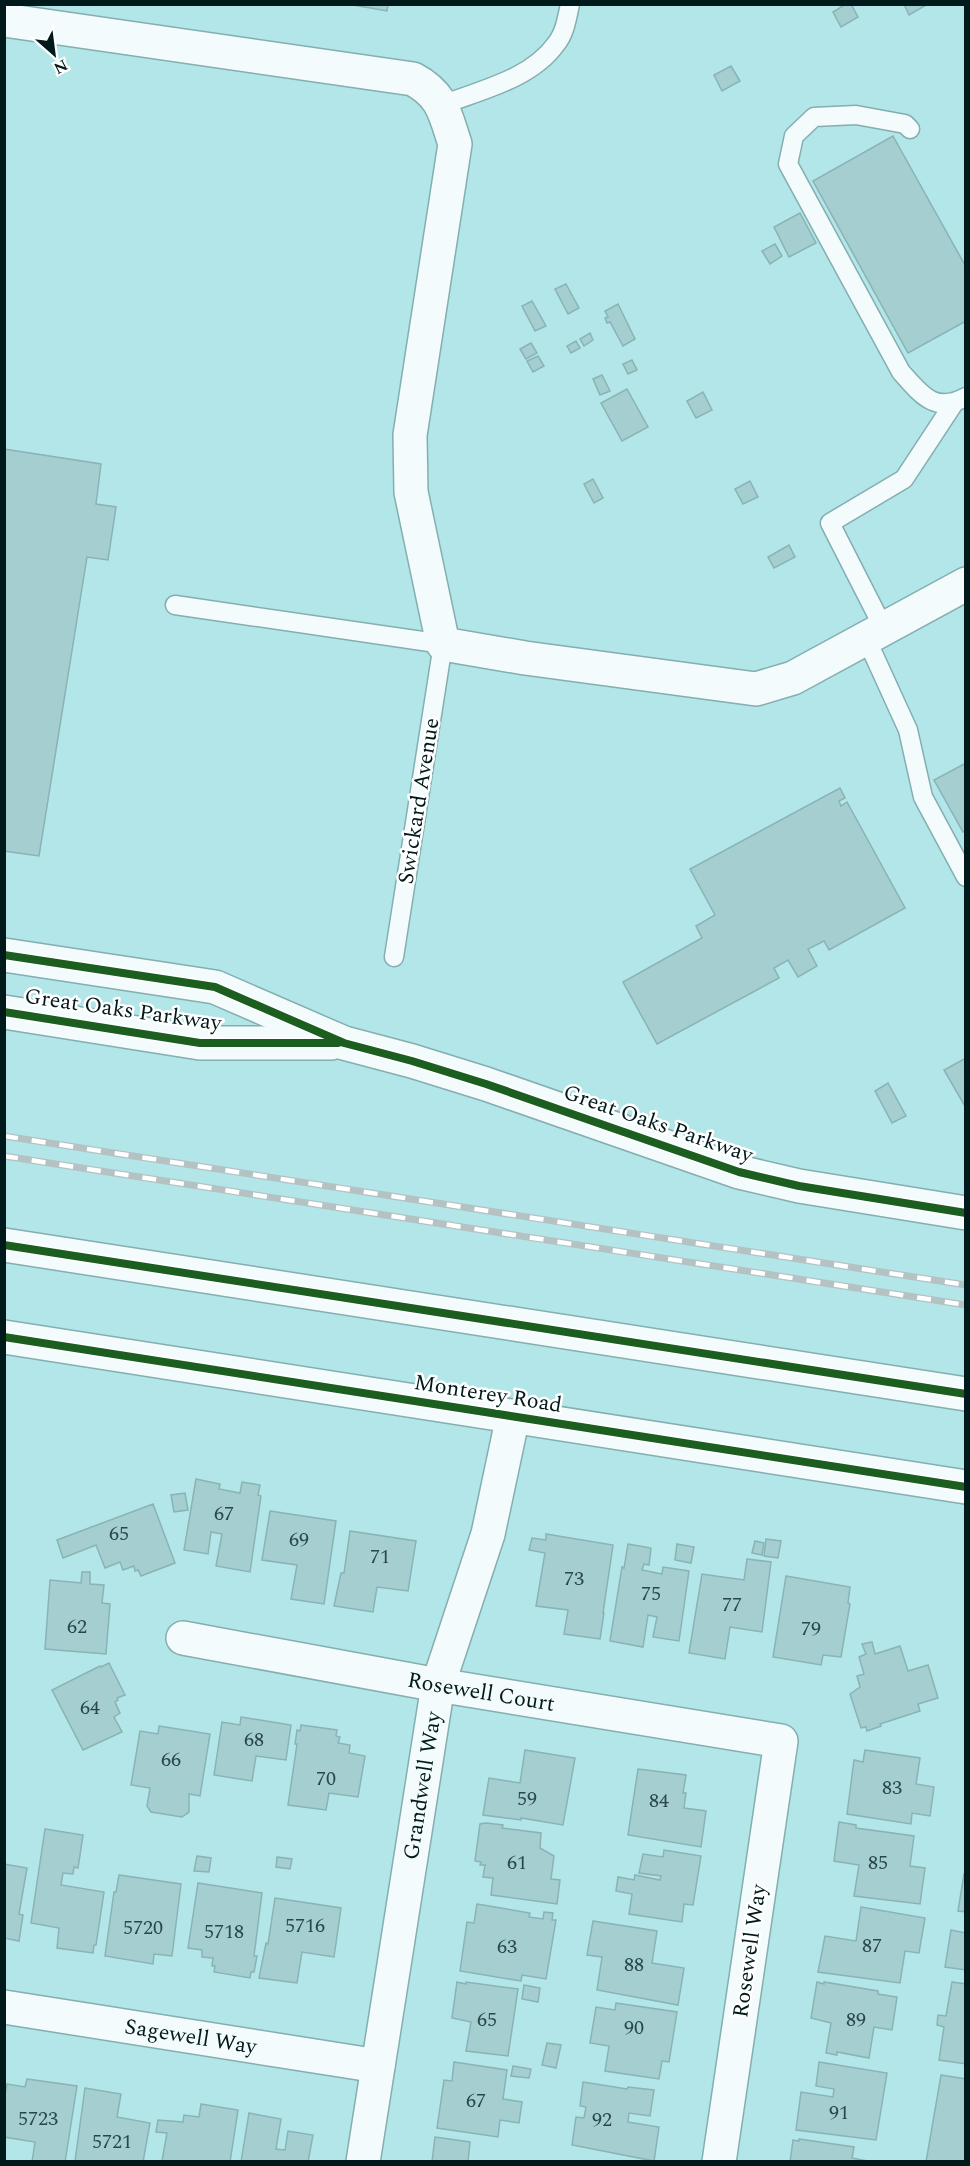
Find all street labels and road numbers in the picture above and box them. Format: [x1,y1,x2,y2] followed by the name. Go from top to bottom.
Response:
[390,715,448,887] street label: Swickard Avenue
[22,980,225,1040] street label: Great Oaks Parkway
[559,1076,759,1172] street label: Great Oaks Parkway
[412,1366,564,1422] street label: Monterey Road
[405,1663,558,1720] street label: Rosewell Court
[394,1708,450,1862] street label: Grandwell Way
[724,1881,776,2020] street label: Rosewell Way
[122,2010,261,2063] street label: Sagewell Way

